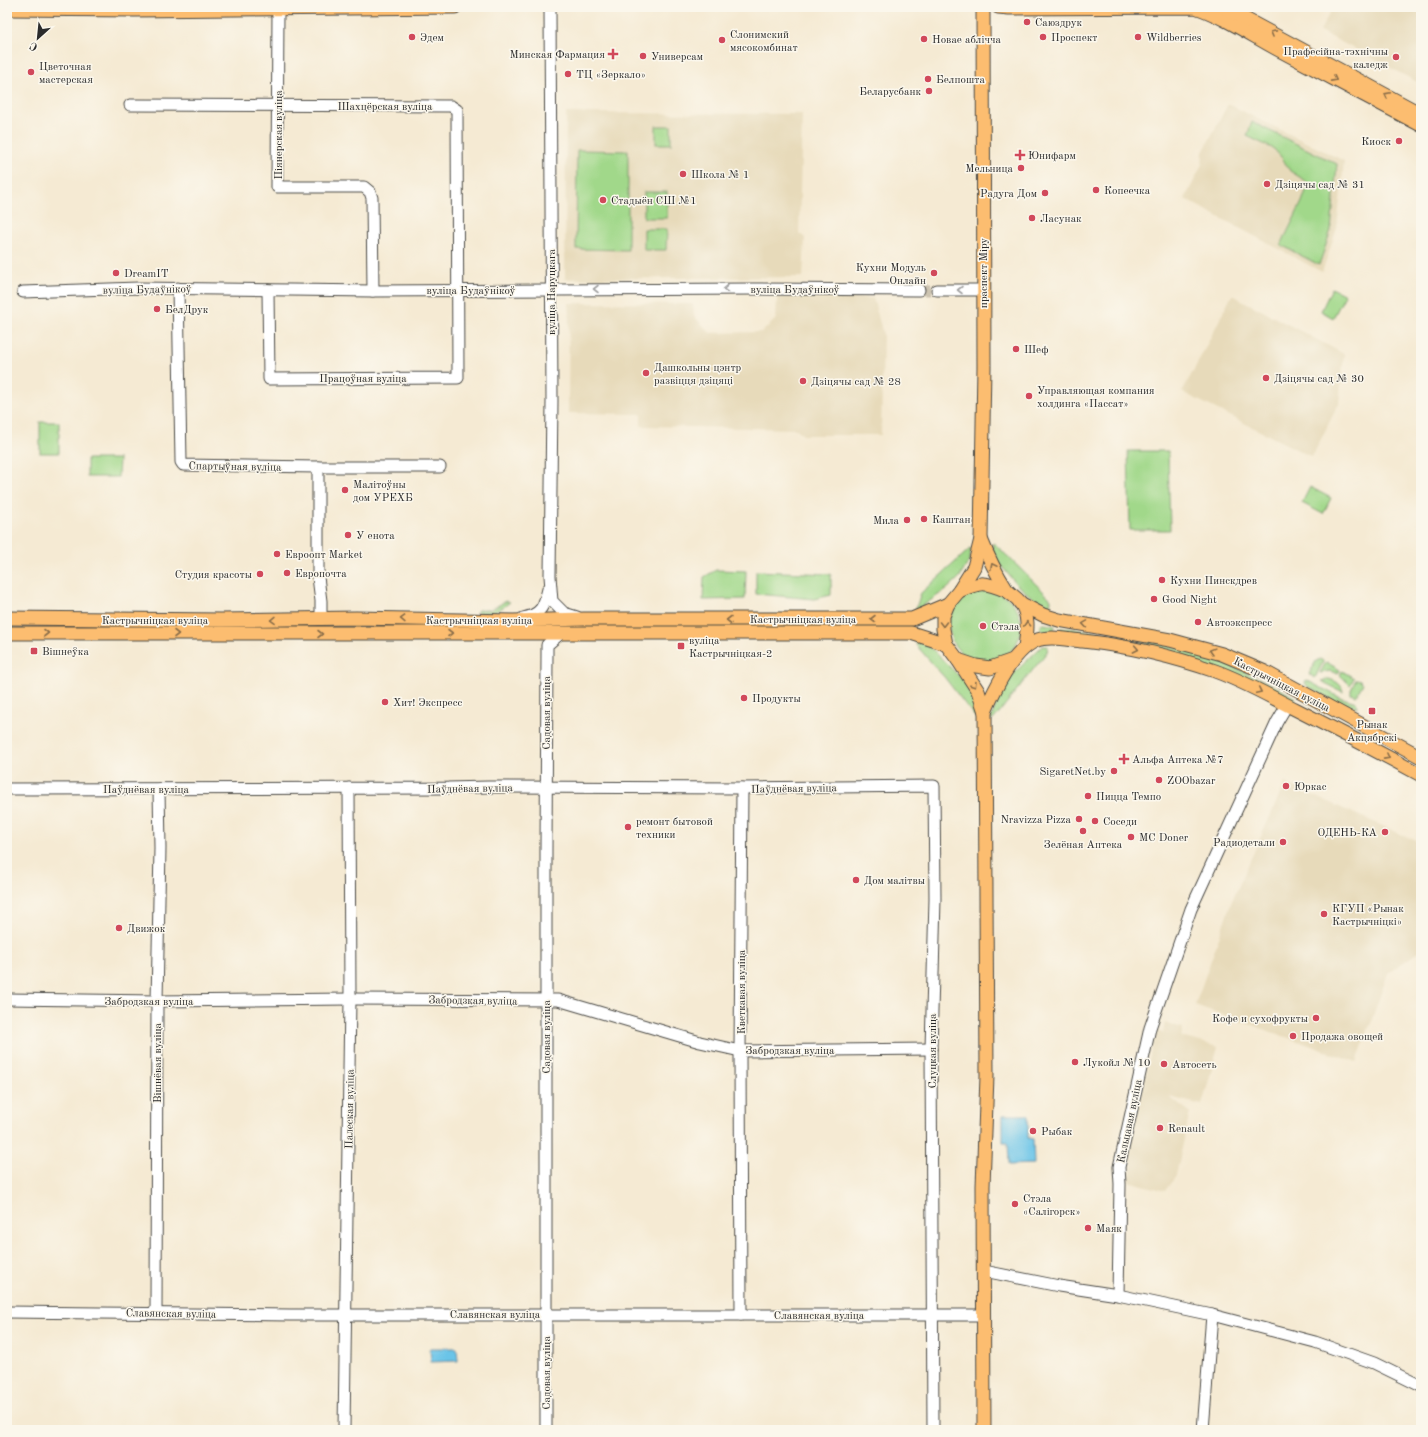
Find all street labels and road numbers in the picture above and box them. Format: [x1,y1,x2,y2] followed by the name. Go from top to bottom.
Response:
[274,90,285,180] street label: Піянерская вуліца
[337,102,433,113] street label: Шахцёрская вуліца
[979,238,990,308] street label: праспект Міру
[547,249,558,335] street label: вуліца Наруцкага
[102,284,192,297] street label: вуліца Будаўнікоў
[751,285,840,296] street label: вуліца Будаўнікоў
[427,286,516,297] street label: вуліца Будаўнікоў
[319,374,407,385] street label: Працоўная вуліца
[188,461,282,474] street label: Спартыўная вуліца
[750,615,857,626] street label: Кастрычніцкая вуліца
[102,616,209,627] street label: Кастрычніцкая вуліца
[426,616,533,627] street label: Кастрычніцкая вуліца
[1231,656,1332,715] street label: Кастрычніцкая вуліца
[542,676,553,750] street label: Садовая вуліца
[427,783,514,796] street label: Паўднёвая вуліца
[751,783,838,796] street label: Паўднёвая вуліца
[103,785,190,796] street label: Паўднёвая вуліца
[737,949,748,1034] street label: Кветкавая вуліца
[428,995,518,1008] street label: Забродзкая вуліца
[105,997,194,1008] street label: Забродзкая вуліца
[542,1000,553,1074] street label: Садовая вуліца
[928,1013,939,1089] street label: Слуцкая вуліца
[153,1022,164,1103] street label: Вішнёвая вуліца
[746,1046,835,1057] street label: Забродзкая вуліца
[344,1069,357,1149] street label: Палеская вуліца
[1116,1078,1145,1164] street label: Кальцавая вуліца
[126,1308,217,1321] street label: Славянская вуліца
[450,1310,541,1321] street label: Славянская вуліца
[774,1311,865,1322] street label: Славянская вуліца
[542,1336,553,1410] street label: Садовая вуліца

